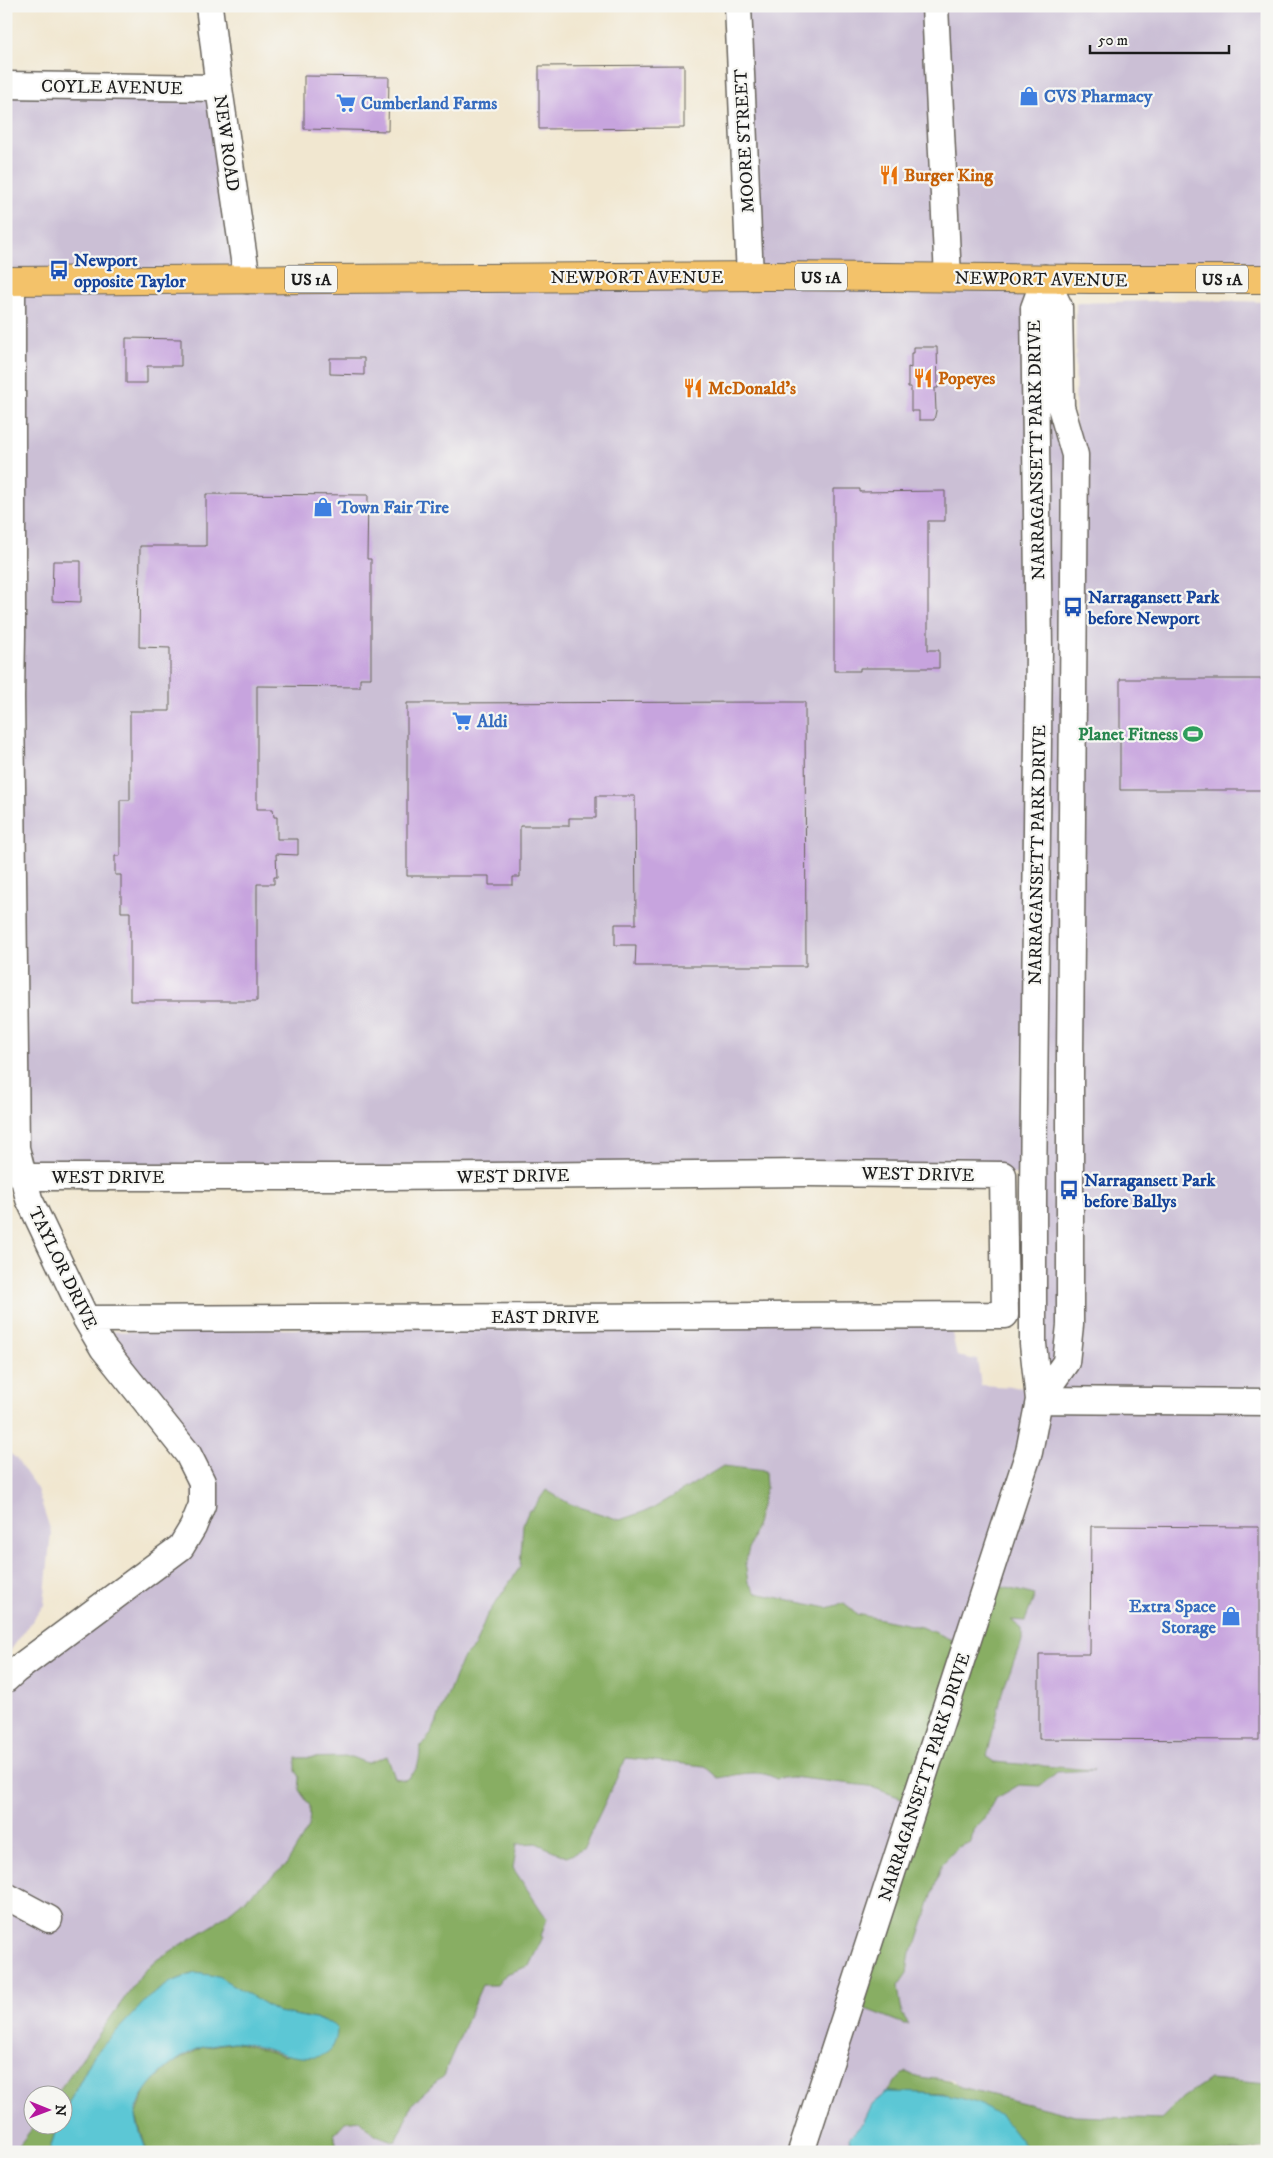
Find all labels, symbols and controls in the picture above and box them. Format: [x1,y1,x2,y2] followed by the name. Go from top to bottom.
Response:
[1090,22,1229,54] scale bar
[1098,31,1128,50] text: 50 m
[730,68,760,214] street label: MOORE STREET
[41,76,183,100] street label: COYLE AVENUE
[1018,85,1040,107] shop icon: CVS Pharmacy
[1044,86,1153,108] place label: CVS Pharmacy
[335,92,357,114] supermarket icon: Cumberland Farms
[361,93,497,115] place label: Cumberland Farms
[208,94,244,193] street label: NEW ROAD
[878,164,900,186] restaurant icon: Burger King
[904,165,994,187] place label: Burger King
[74,250,186,293] place label: Newport opposite Taylor
[48,259,70,281] bus stop icon: Newport opposite Taylor
[795,264,847,290] road number: US 1A
[285,266,337,292] road number: US 1A
[1196,266,1248,292] road number: US 1A
[550,267,724,289] street label: NEWPORT AVENUE
[954,267,1128,293] street label: NEWPORT AVENUE
[1024,320,1050,580] street label: NARRAGANSETT PARK DRIVE
[912,367,934,389] restaurant icon: Popeyes
[938,368,995,390] place label: Popeyes
[682,377,704,399] restaurant icon: McDonald's
[708,378,796,400] place label: McDonald's
[312,496,334,518] shop icon: Town Fair Tire
[337,497,449,519] place label: Town Fair Tire
[1087,587,1220,630] place label: Narragansett Park before Newport
[1062,596,1084,618] bus stop icon: Narragansett Park before Newport
[451,710,473,732] supermarket icon: Aldi
[476,711,508,733] place label: Aldi
[1182,723,1204,745] sports icon: Planet Fitness
[1078,724,1178,746] place label: Planet Fitness
[1025,725,1051,985] street label: NARRAGANSETT PARK DRIVE
[860,1163,975,1187] street label: WEST DRIVE
[455,1165,570,1189] street label: WEST DRIVE
[51,1167,165,1189] street label: WEST DRIVE
[1083,1170,1216,1213] place label: Narragansett Park before Ballys
[1058,1179,1080,1201] bus stop icon: Narragansett Park before Ballys
[23,1203,101,1334] street label: TAYLOR DRIVE
[491,1307,599,1329] street label: EAST DRIVE
[1129,1596,1217,1639] place label: Extra Space Storage
[1220,1605,1242,1627] shop icon: Extra Space Storage
[874,1650,976,1904] street label: NARRAGANSETT PARK DRIVE
[22,2086,72,2136] north arrow
[51,2104,69,2117] text: N

